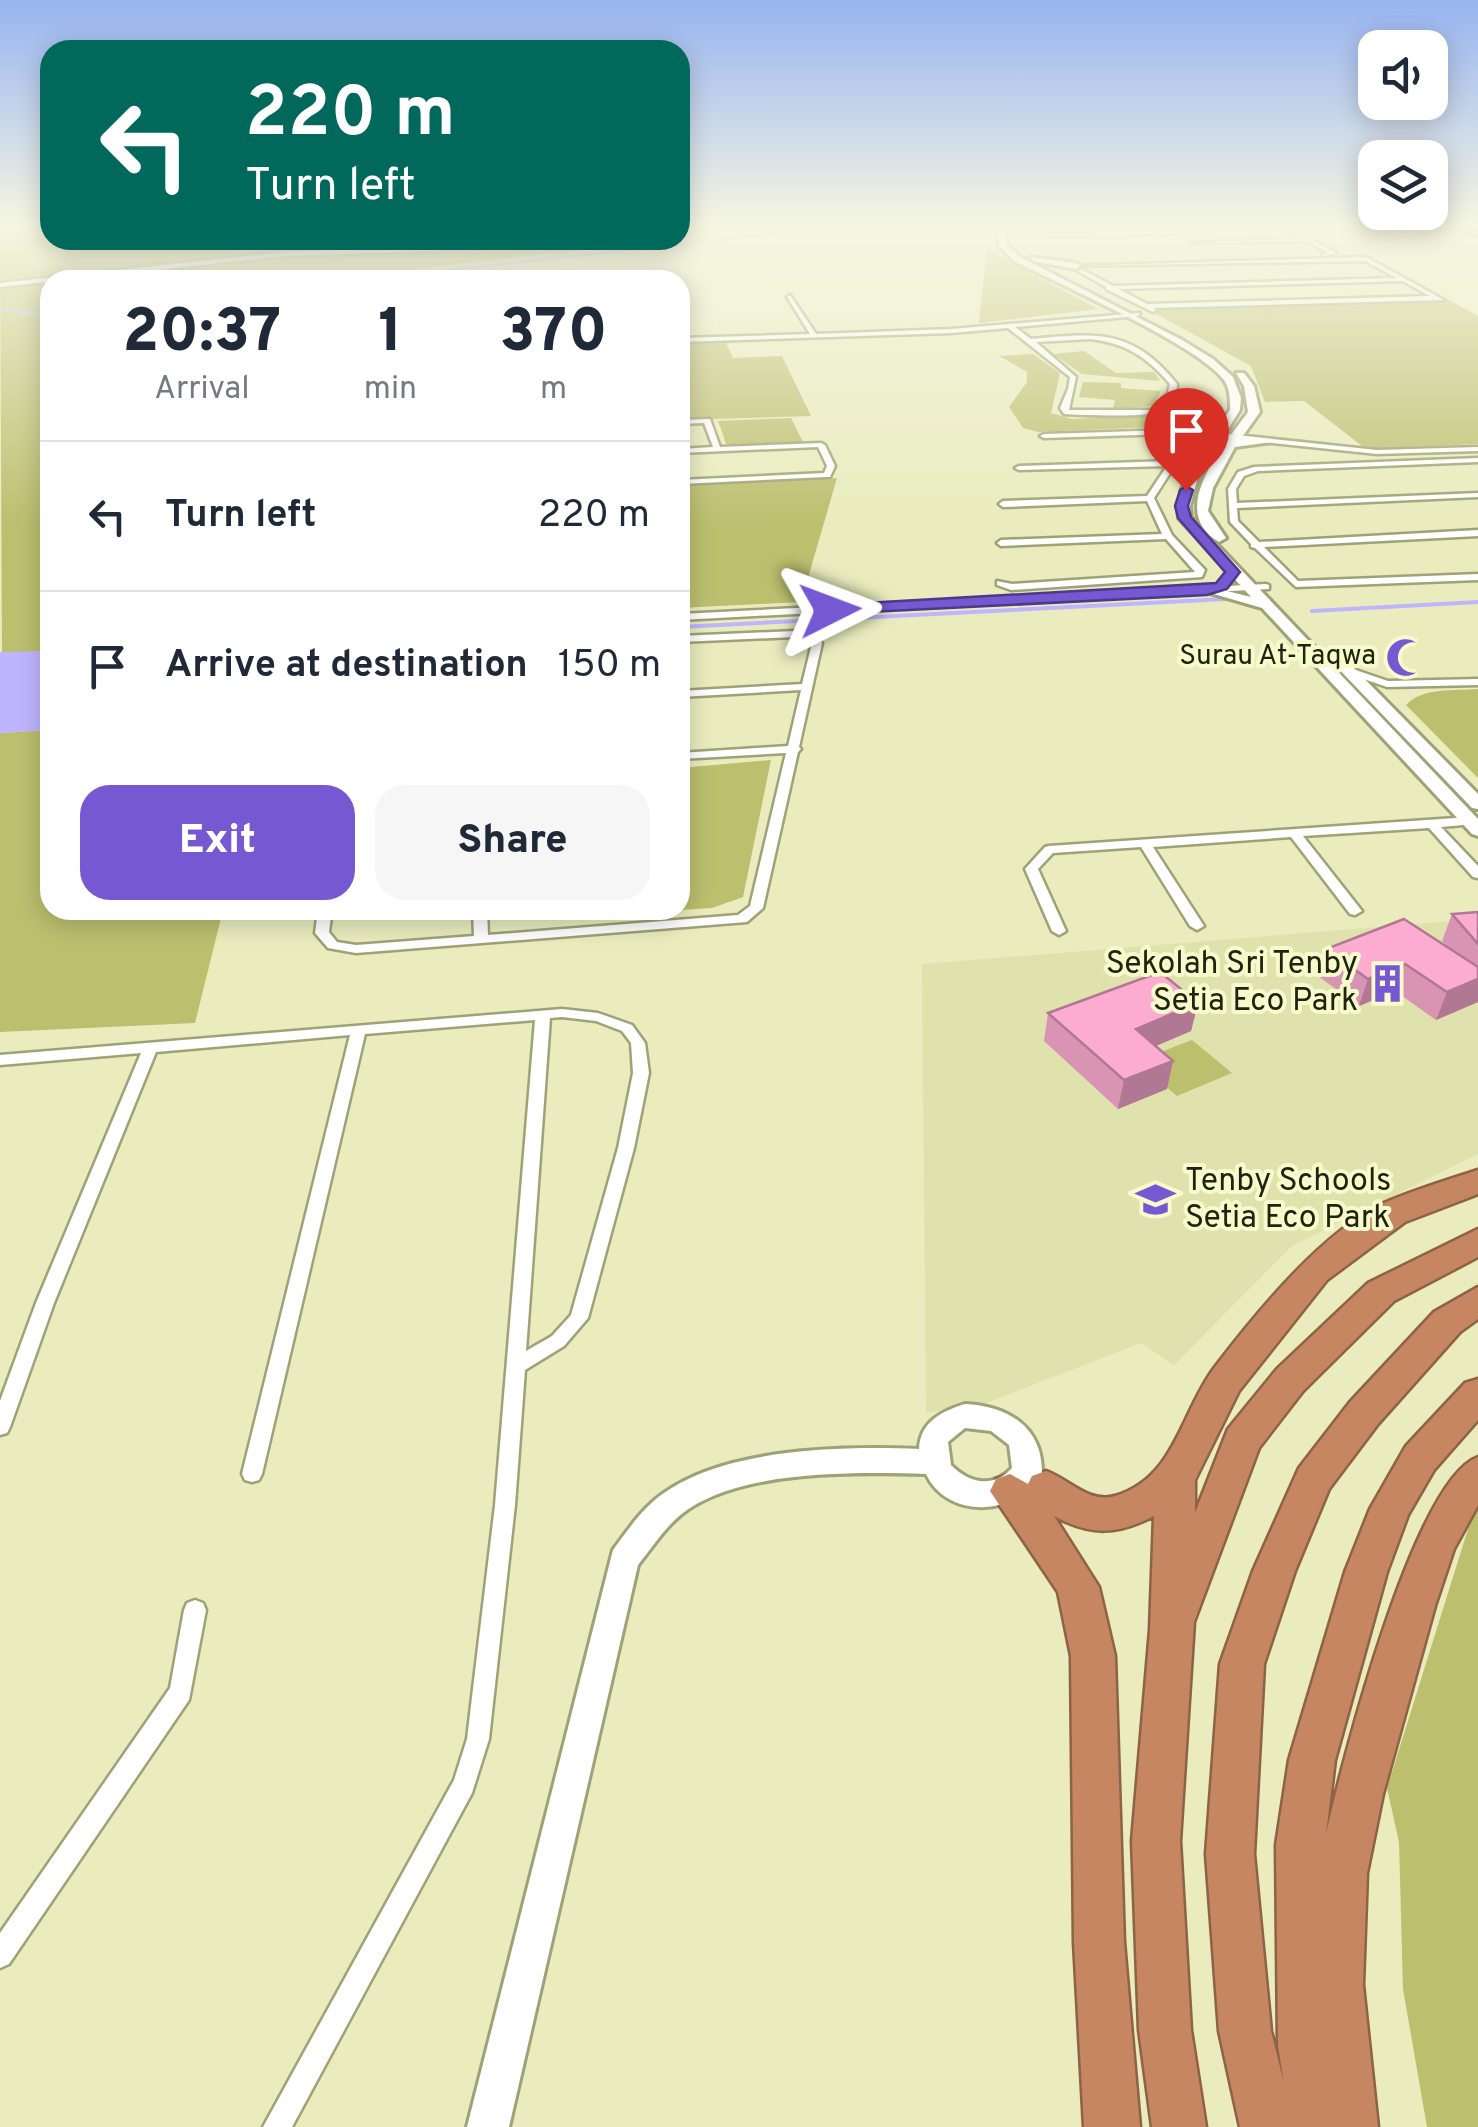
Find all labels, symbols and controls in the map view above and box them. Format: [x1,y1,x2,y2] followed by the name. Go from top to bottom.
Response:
[1358,30,1448,230] map controls
[1358,30,1448,120] button: sound
[245,72,455,161] text: 220 m
[80,80,210,210] icon: left
[1358,140,1448,230] button: layers
[245,159,416,216] text: Turn left
[123,297,281,373] text: 20:37
[378,297,403,373] text: 1
[500,297,607,373] text: 370
[154,370,250,410] text: Arrival
[364,370,417,410] text: min
[540,370,567,410] text: m
[1144,388,1229,491] pin
[1159,403,1214,458] icon: arrive
[80,489,135,544] icon: left
[165,492,317,541] text: Turn left
[538,492,650,541] text: 220 m
[778,558,882,662] position arrow
[1385,636,1427,678] mosque icon: Surau At-Taqwa
[80,639,135,694] icon: arrive
[1179,639,1376,675] place label: Surau At-Taqwa
[165,642,528,691] text: Arrive at destination
[558,642,661,691] text: 150 m
[80,785,355,900] button: Exit
[375,785,650,900] button: Share
[1106,945,1358,1022] place label: Sekolah Sri Tenby Setia Eco Park
[1367,962,1409,1004] building icon: Sekolah Sri Tenby Setia Eco Park
[1185,1162,1391,1239] place label: Tenby Schools Setia Eco Park
[1134,1179,1176,1221] school or university icon: Tenby Schools Setia Eco Park

